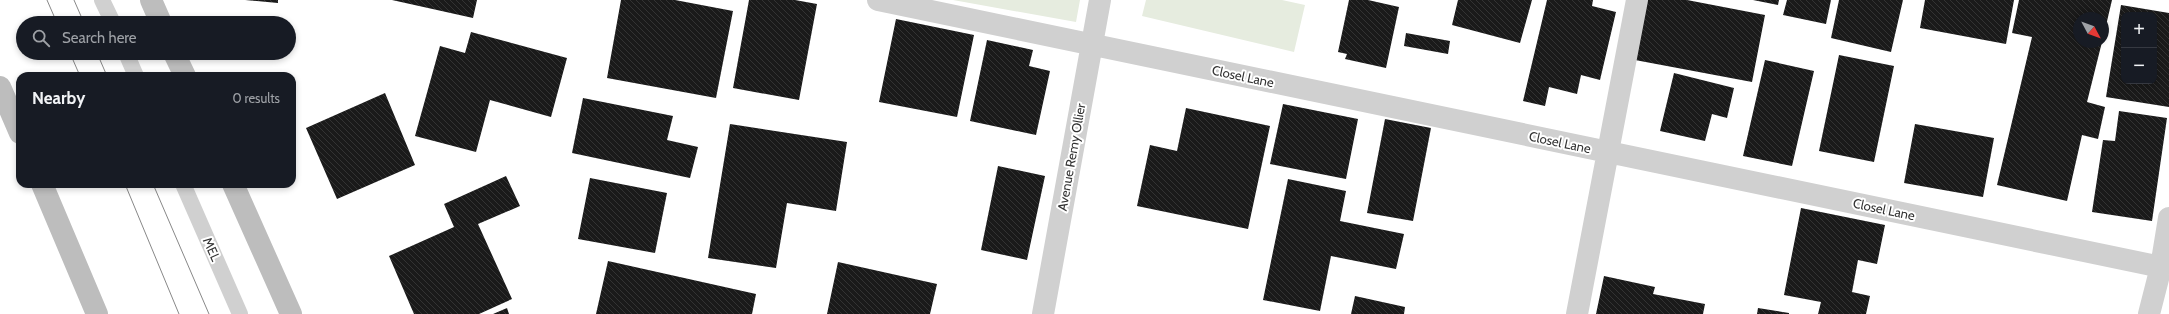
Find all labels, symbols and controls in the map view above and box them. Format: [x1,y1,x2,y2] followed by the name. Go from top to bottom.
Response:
[2073,12,2109,48] north arrow
[2121,12,2157,84] map controls
[2121,12,2157,48] button: +
[16,16,296,60] search box
[30,27,52,49] icon: search
[62,29,137,47] text: Search here
[2121,48,2157,84] button: −
[1211,62,1276,90] street label: Closel Lane
[32,88,85,108] text: Nearby
[232,90,280,106] text: 0 results
[1054,101,1088,212] street label: Avenue Remy Ollier
[1528,128,1593,156] street label: Closel Lane
[1852,195,1917,223] street label: Closel Lane
[200,235,224,264] street label: MEL

